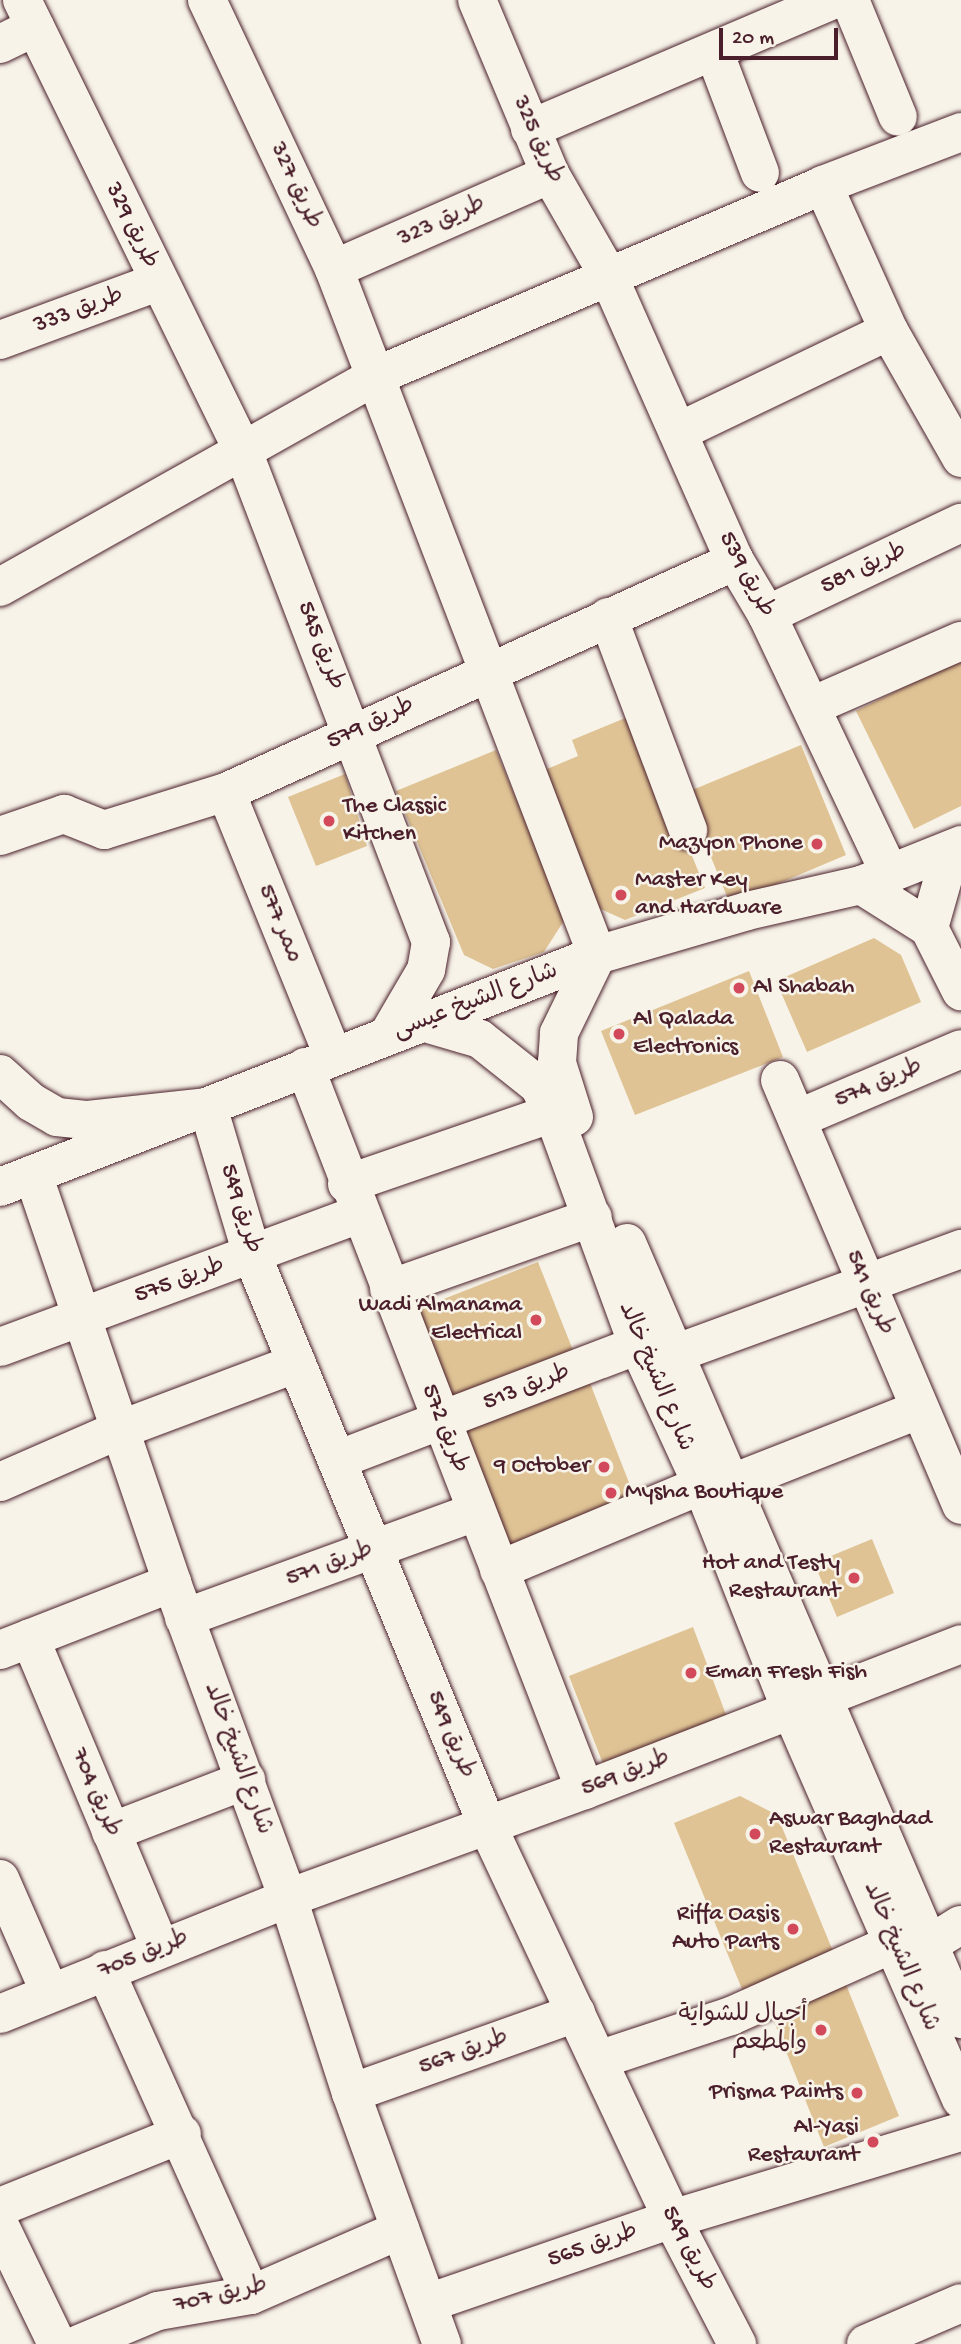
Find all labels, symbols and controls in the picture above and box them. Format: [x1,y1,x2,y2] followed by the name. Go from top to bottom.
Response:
[723,14,842,58] scale bar
[732,27,774,52] text: 20 m
[505,92,569,188] street label: طريق 325
[262,138,328,234] street label: طريق 327
[98,178,164,274] street label: طريق 329
[394,190,490,254] street label: طريق 323
[30,281,128,341] street label: طريق 333
[711,527,781,623] street label: طريق 539
[816,537,912,601] street label: طريق 581
[290,598,350,694] street label: طريق 545
[323,691,419,757] street label: طريق 579
[343,793,446,849] place label: The Classic Kitchen
[321,813,337,829] marker: The Classic Kitchen
[659,830,803,858] place label: Mazyon Phone
[809,836,825,852] marker: Mazyon Phone
[635,867,782,923] place label: Master Key and Hardware
[250,881,308,967] street label: ممر 577
[613,887,629,903] marker: Master Key and Hardware
[390,957,562,1047] street label: شارع الشيخ عيسى
[753,974,854,1002] place label: Al Shabah
[731,980,747,996] marker: Al Shabah
[633,1006,738,1062] place label: Al Qalada Electronics
[611,1026,627,1042] marker: Al Qalada Electronics
[831,1053,927,1115] street label: طريق 574
[213,1161,267,1257] street label: طريق 549
[838,1246,900,1340] street label: طريق 541
[131,1251,229,1311] street label: طريق 575
[358,1292,522,1348] place label: Wadi Almanama Electrical
[611,1298,699,1456] street label: شارع الشيخ خالد
[528,1312,544,1328] marker: Wadi Almanama Electrical
[479,1358,575,1418] street label: طريق 513
[414,1380,474,1478] street label: طريق 572
[494,1453,590,1481] place label: 9 October
[596,1459,612,1475] marker: 9 October
[625,1479,783,1507] place label: Mysha Boutique
[603,1485,619,1501] marker: Mysha Boutique
[282,1536,378,1594] street label: طريق 571
[702,1550,840,1606] place label: Hot and Testy Restaurant
[846,1570,862,1586] marker: Hot and Testy Restaurant
[705,1659,867,1687] place label: Eman Fresh Fish
[683,1665,699,1681] marker: Eman Fresh Fish
[196,1679,278,1839] street label: شارع الشيخ خالد
[419,1687,481,1783] street label: طريق 549
[63,1744,127,1842] street label: طريق 704
[577,1744,675,1804] street label: طريق 569
[769,1806,932,1862] place label: Aswar Baghdad Restaurant
[747,1826,763,1842] marker: Aswar Baghdad Restaurant
[856,1878,944,2036] street label: شارع الشيخ خالد
[672,1901,779,1957] place label: Riffa Oasis Auto Parts
[785,1921,801,1937] marker: Riffa Oasis Auto Parts
[95,1924,193,1986] street label: طريق 705
[678,2002,807,2058] place label: أجيال للشواية والمطعم
[813,2022,829,2038] marker: أجيال للشواية والمطعم
[415,2024,513,2082] street label: طريق 567
[709,2079,843,2107] place label: Prisma Paints
[849,2085,865,2101] marker: Prisma Paints
[748,2114,859,2170] place label: Al-Yasi Restaurant
[865,2134,881,2150] marker: Al-Yasi Restaurant
[654,2201,722,2297] street label: طريق 549
[544,2217,642,2275] street label: طريق 565
[172,2271,270,2321] street label: طريق 707

